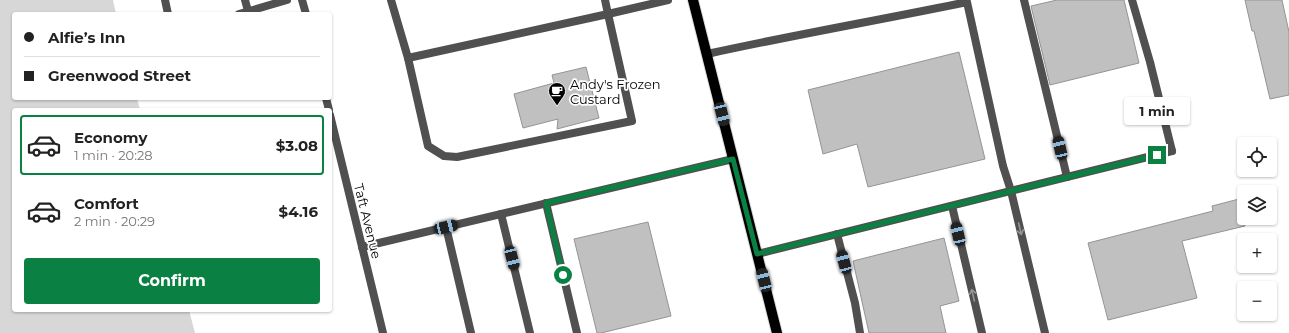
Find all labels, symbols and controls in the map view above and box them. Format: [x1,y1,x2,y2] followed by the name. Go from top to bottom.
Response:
[48,28,125,47] text: Alfie’s Inn
[48,66,191,85] text: Greenwood Street
[570,76,661,107] place label: Andy's Frozen Custard
[547,81,567,106] cafe icon: Andy's Frozen Custard
[1124,97,1190,125] callout: 1 min
[713,101,731,127] car
[1139,103,1175,119] text: 1 min
[26,127,62,163] icon: car
[74,128,147,147] text: Economy
[1051,135,1069,161] car
[276,136,318,155] text: $3.08
[1237,137,1277,321] map controls
[1237,137,1277,177] button: locate
[1148,146,1166,164] route end
[74,147,153,163] text: 1 min · 20:28
[351,182,385,260] street label: Taft Avenue
[1237,185,1277,225] button: layers
[26,193,62,229] icon: car
[74,194,139,213] text: Comfort
[279,202,318,221] text: $4.16
[74,213,155,229] text: 2 min · 20:29
[433,218,459,236] car
[949,221,967,247] car
[1017,222,1025,235] one-way arrow
[1237,233,1277,273] button: +
[503,245,521,271] car
[835,249,853,275] car
[24,258,320,304] button: Confirm
[554,266,572,284] route start
[755,267,773,293] car
[1237,281,1277,321] button: −
[968,289,976,302] one-way arrow

